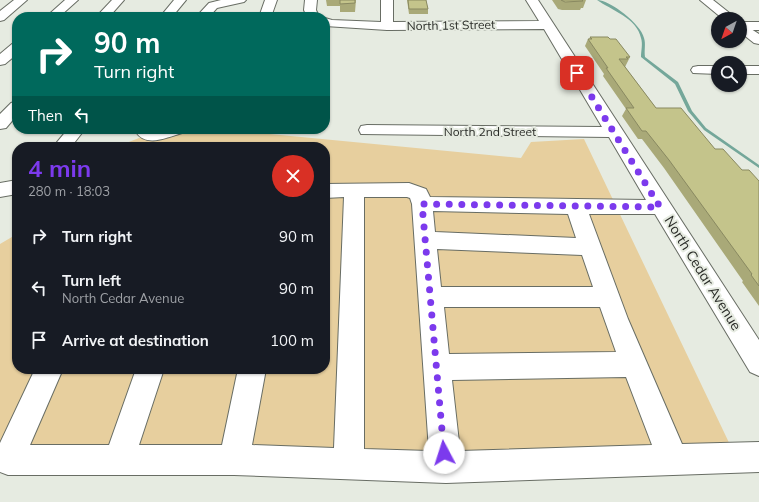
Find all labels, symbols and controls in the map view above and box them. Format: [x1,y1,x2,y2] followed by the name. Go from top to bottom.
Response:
[711,12,747,48] north arrow
[711,12,747,92] map controls
[407,17,495,33] street label: North 1st Street
[94,25,160,60] text: 90 m
[28,28,80,80] icon: right
[560,56,594,90] pin
[711,56,747,92] button: search
[94,60,174,83] text: Turn right
[566,62,588,84] icon: arrive
[71,104,93,126] icon: left
[28,106,63,125] text: Then
[444,124,536,139] street label: North 2nd Street
[28,153,91,183] text: 4 min
[272,155,314,197] button: close
[28,183,110,199] text: 280 m · 18:03
[660,212,746,334] street label: North Cedar Avenue
[28,225,50,247] icon: right
[62,227,132,246] text: Turn right
[279,227,314,246] text: 90 m
[62,271,121,290] text: Turn left
[28,277,50,299] icon: left
[279,279,314,298] text: 90 m
[62,290,184,306] text: North Cedar Avenue
[28,329,50,351] icon: arrive
[62,331,209,350] text: Arrive at destination
[270,331,314,350] text: 100 m
[423,432,465,474] position arrow

